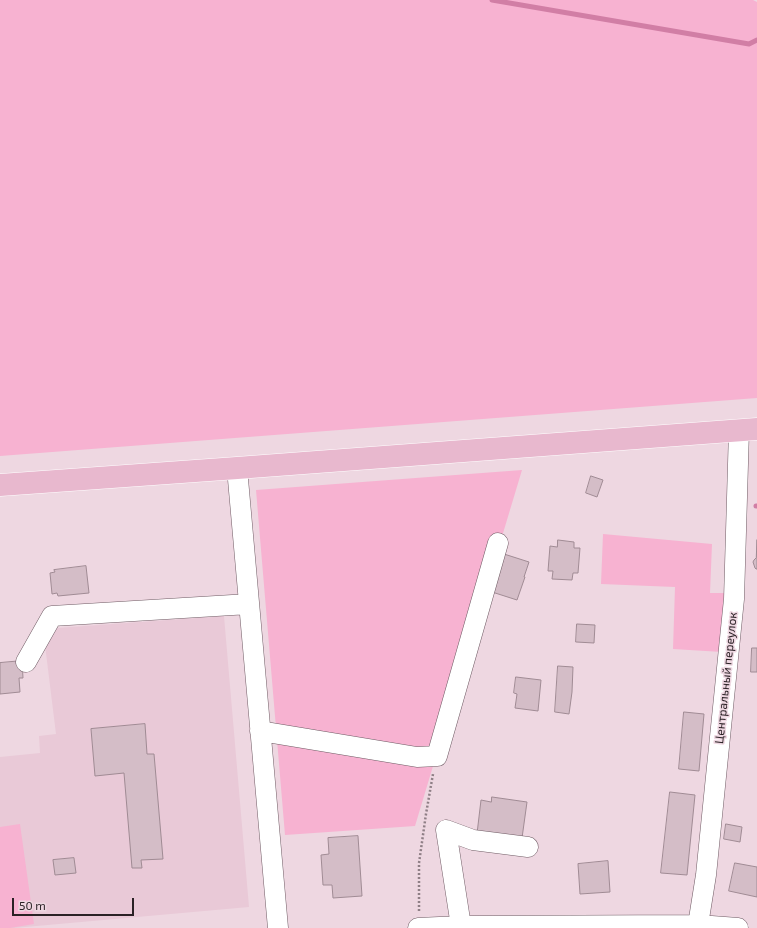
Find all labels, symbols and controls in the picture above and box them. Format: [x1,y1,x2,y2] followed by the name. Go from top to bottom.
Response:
[712,611,740,745] street label: Центральный переулок
[14,890,136,916] scale bar
[19,898,46,912] text: 50 m

